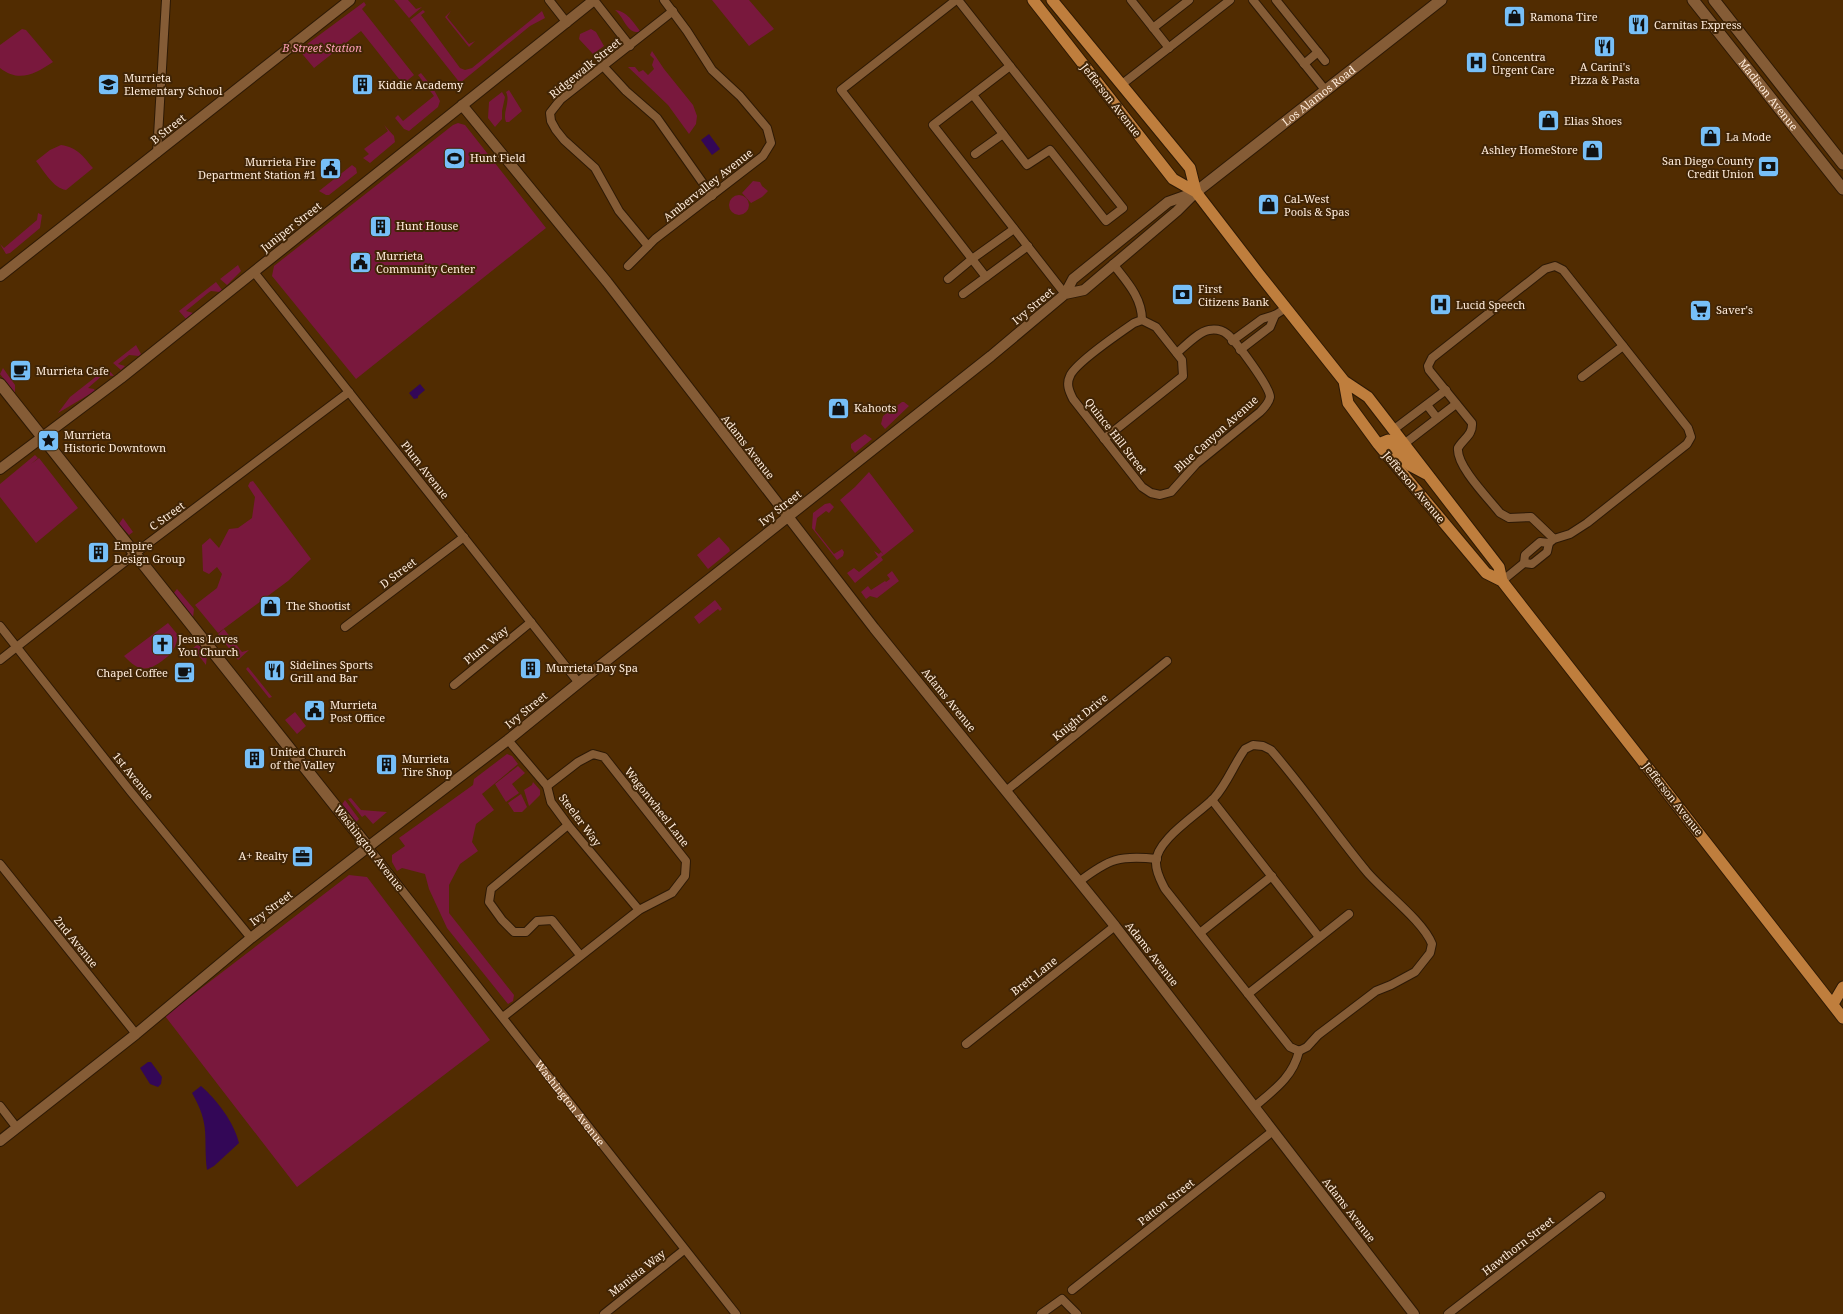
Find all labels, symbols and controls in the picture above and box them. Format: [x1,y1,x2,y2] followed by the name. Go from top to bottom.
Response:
[1501,4,1527,30] shop icon: Ramona Tire
[1530,9,1598,24] place label: Ramona Tire
[1625,12,1651,38] restaurant icon: Carnitas Express
[1654,17,1742,32] place label: Carnitas Express
[546,34,624,101] street label: Ridgewalk Street
[1592,34,1618,60] restaurant icon: A Carini's Pizza & Pasta
[281,40,362,55] park label: B Street Station
[1492,49,1555,77] place label: Concentra Urgent Care
[1464,50,1490,76] hospital icon: Concentra Urgent Care
[1736,56,1802,133] street label: Madison Avenue
[1077,59,1145,140] street label: Jefferson Avenue
[1570,59,1640,87] place label: A Carini's Pizza & Pasta
[1279,62,1359,129] street label: Los Alamos Road
[124,70,223,98] place label: Murrieta Elementary School
[95,71,121,97] school or university icon: Murrieta Elementary School
[349,72,375,98] building icon: Kiddie Academy
[378,77,464,92] place label: Kiddie Academy
[1536,108,1562,134] shop icon: Elias Shoes
[147,110,188,147] street label: B Street
[1564,113,1622,128] place label: Elias Shoes
[1698,124,1724,150] shop icon: La Mode
[1726,129,1771,144] place label: La Mode
[1580,137,1606,163] shop icon: Ashley HomeStore
[1481,142,1578,157] place label: Ashley HomeStore
[441,145,467,171] sports icon: Hunt Field
[660,145,756,224] street label: Ambervalley Avenue
[470,150,526,165] place label: Hunt Field
[1662,153,1755,181] place label: San Diego County Credit Union
[198,154,316,182] place label: Murrieta Fire Department Station #1
[1756,154,1782,180] bank icon: San Diego County Credit Union
[318,155,344,181] public building icon: Murrieta Fire Department Station #1
[1284,191,1350,219] place label: Cal-West Pools & Spas
[1255,192,1281,218] shop icon: Cal-West Pools & Spas
[257,198,324,256] street label: Juniper Street
[368,213,394,239] building icon: Hunt House
[396,218,459,233] place label: Hunt House
[376,248,476,276] place label: Murrieta Community Center
[347,249,373,275] public building icon: Murrieta Community Center
[1198,281,1270,309] place label: First Citizens Bank
[1170,282,1196,308] bank icon: First Citizens Bank
[1009,284,1057,327] street label: Ivy Street
[1428,292,1454,318] hospital icon: Lucid Speech
[1456,297,1525,312] place label: Lucid Speech
[1688,297,1714,323] supermarket icon: Saver's
[1716,302,1753,317] place label: Saver's
[8,358,34,384] cafe icon: Murrieta Cafe
[36,363,109,378] place label: Murrieta Cafe
[1171,392,1261,475] street label: Blue Canyon Avenue
[826,395,852,421] shop icon: Kahoots
[1082,395,1151,477] street label: Quince Hill Street
[854,400,896,415] place label: Kahoots
[718,411,778,482] street label: Adams Avenue
[64,427,166,455] place label: Murrieta Historic Downtown
[35,428,61,454] place icon: Murrieta Historic Downtown
[398,438,453,502] street label: Plum Avenue
[1379,447,1449,526] street label: Jefferson Avenue
[755,486,804,529] street label: Ivy Street
[146,498,188,534] street label: C Street
[114,538,186,566] place label: Empire Design Group
[85,539,111,565] building icon: Empire Design Group
[377,554,419,591] street label: D Street
[258,593,284,619] shop icon: The Shootist
[286,598,350,613] place label: The Shootist
[460,622,512,667] street label: Plum Way
[177,631,239,659] place label: Jesus Loves You Church
[149,632,175,658] church icon: Jesus Loves You Church
[518,655,544,681] building icon: Murrieta Day Spa
[290,657,373,685] place label: Sidelines Sports Grill and Bar
[262,658,288,684] restaurant icon: Sidelines Sports Grill and Bar
[171,660,197,686] cafe icon: Chapel Coffee
[546,660,638,675] place label: Murrieta Day Spa
[97,665,168,680] place label: Chapel Coffee
[919,665,980,735] street label: Adams Avenue
[501,688,550,731] street label: Ivy Street
[1049,690,1110,743] street label: Knight Drive
[330,697,385,725] place label: Murrieta Post Office
[301,698,327,724] public building icon: Murrieta Post Office
[270,744,346,772] place label: United Church of the Valley
[241,745,267,771] building icon: United Church of the Valley
[110,749,157,803] street label: 1st Avenue
[402,751,453,779] place label: Murrieta Tire Shop
[374,752,400,778] building icon: Murrieta Tire Shop
[1639,758,1707,839] street label: Jefferson Avenue
[622,764,693,850] street label: Wagonwheel Lane
[556,790,605,850] street label: Steeler Way
[331,802,408,894] street label: Washington Avenue
[290,843,316,869] office icon: A+ Realty
[238,848,289,863] place label: A+ Realty
[246,886,295,929] street label: Ivy Street
[51,913,102,971] street label: 2nd Avenue
[1122,918,1182,989] street label: Adams Avenue
[1007,953,1060,998] street label: Brett Lane
[532,1057,609,1149] street label: Washington Avenue
[1319,1174,1379,1245] street label: Adams Avenue
[1134,1175,1197,1228] street label: Patton Street
[1479,1213,1557,1278] street label: Hawthorn Street
[605,1245,669,1299] street label: Manista Way

